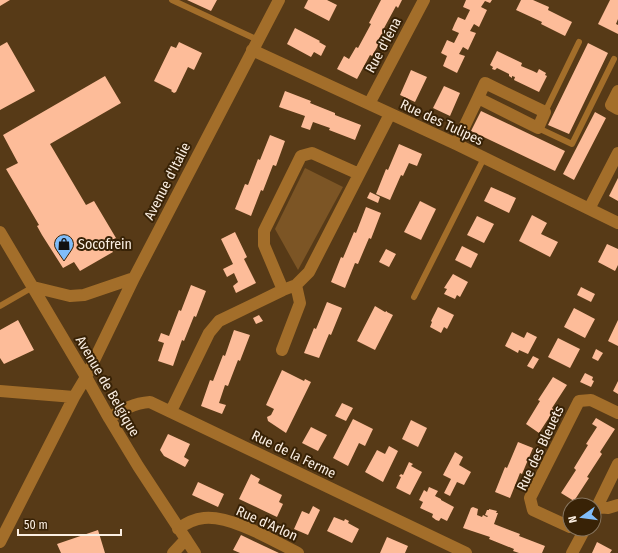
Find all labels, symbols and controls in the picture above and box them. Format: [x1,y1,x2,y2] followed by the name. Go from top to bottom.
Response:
[362,14,405,76] street label: Rue d'Iéna
[398,96,486,149] street label: Rue des Tulipes
[141,140,194,223] street label: Avenue d'Italie
[53,233,75,261] shop icon: Socofrein
[78,236,132,253] place label: Socofrein
[72,333,143,440] street label: Avenue de Belgique
[513,403,568,493] street label: Rue des Bleuets
[249,427,339,482] street label: Rue de la Ferme
[562,497,602,537] north arrow
[233,502,300,545] street label: Rue d'Arlon
[18,511,121,537] scale bar
[566,515,580,524] text: N
[24,518,48,532] text: 50 m

